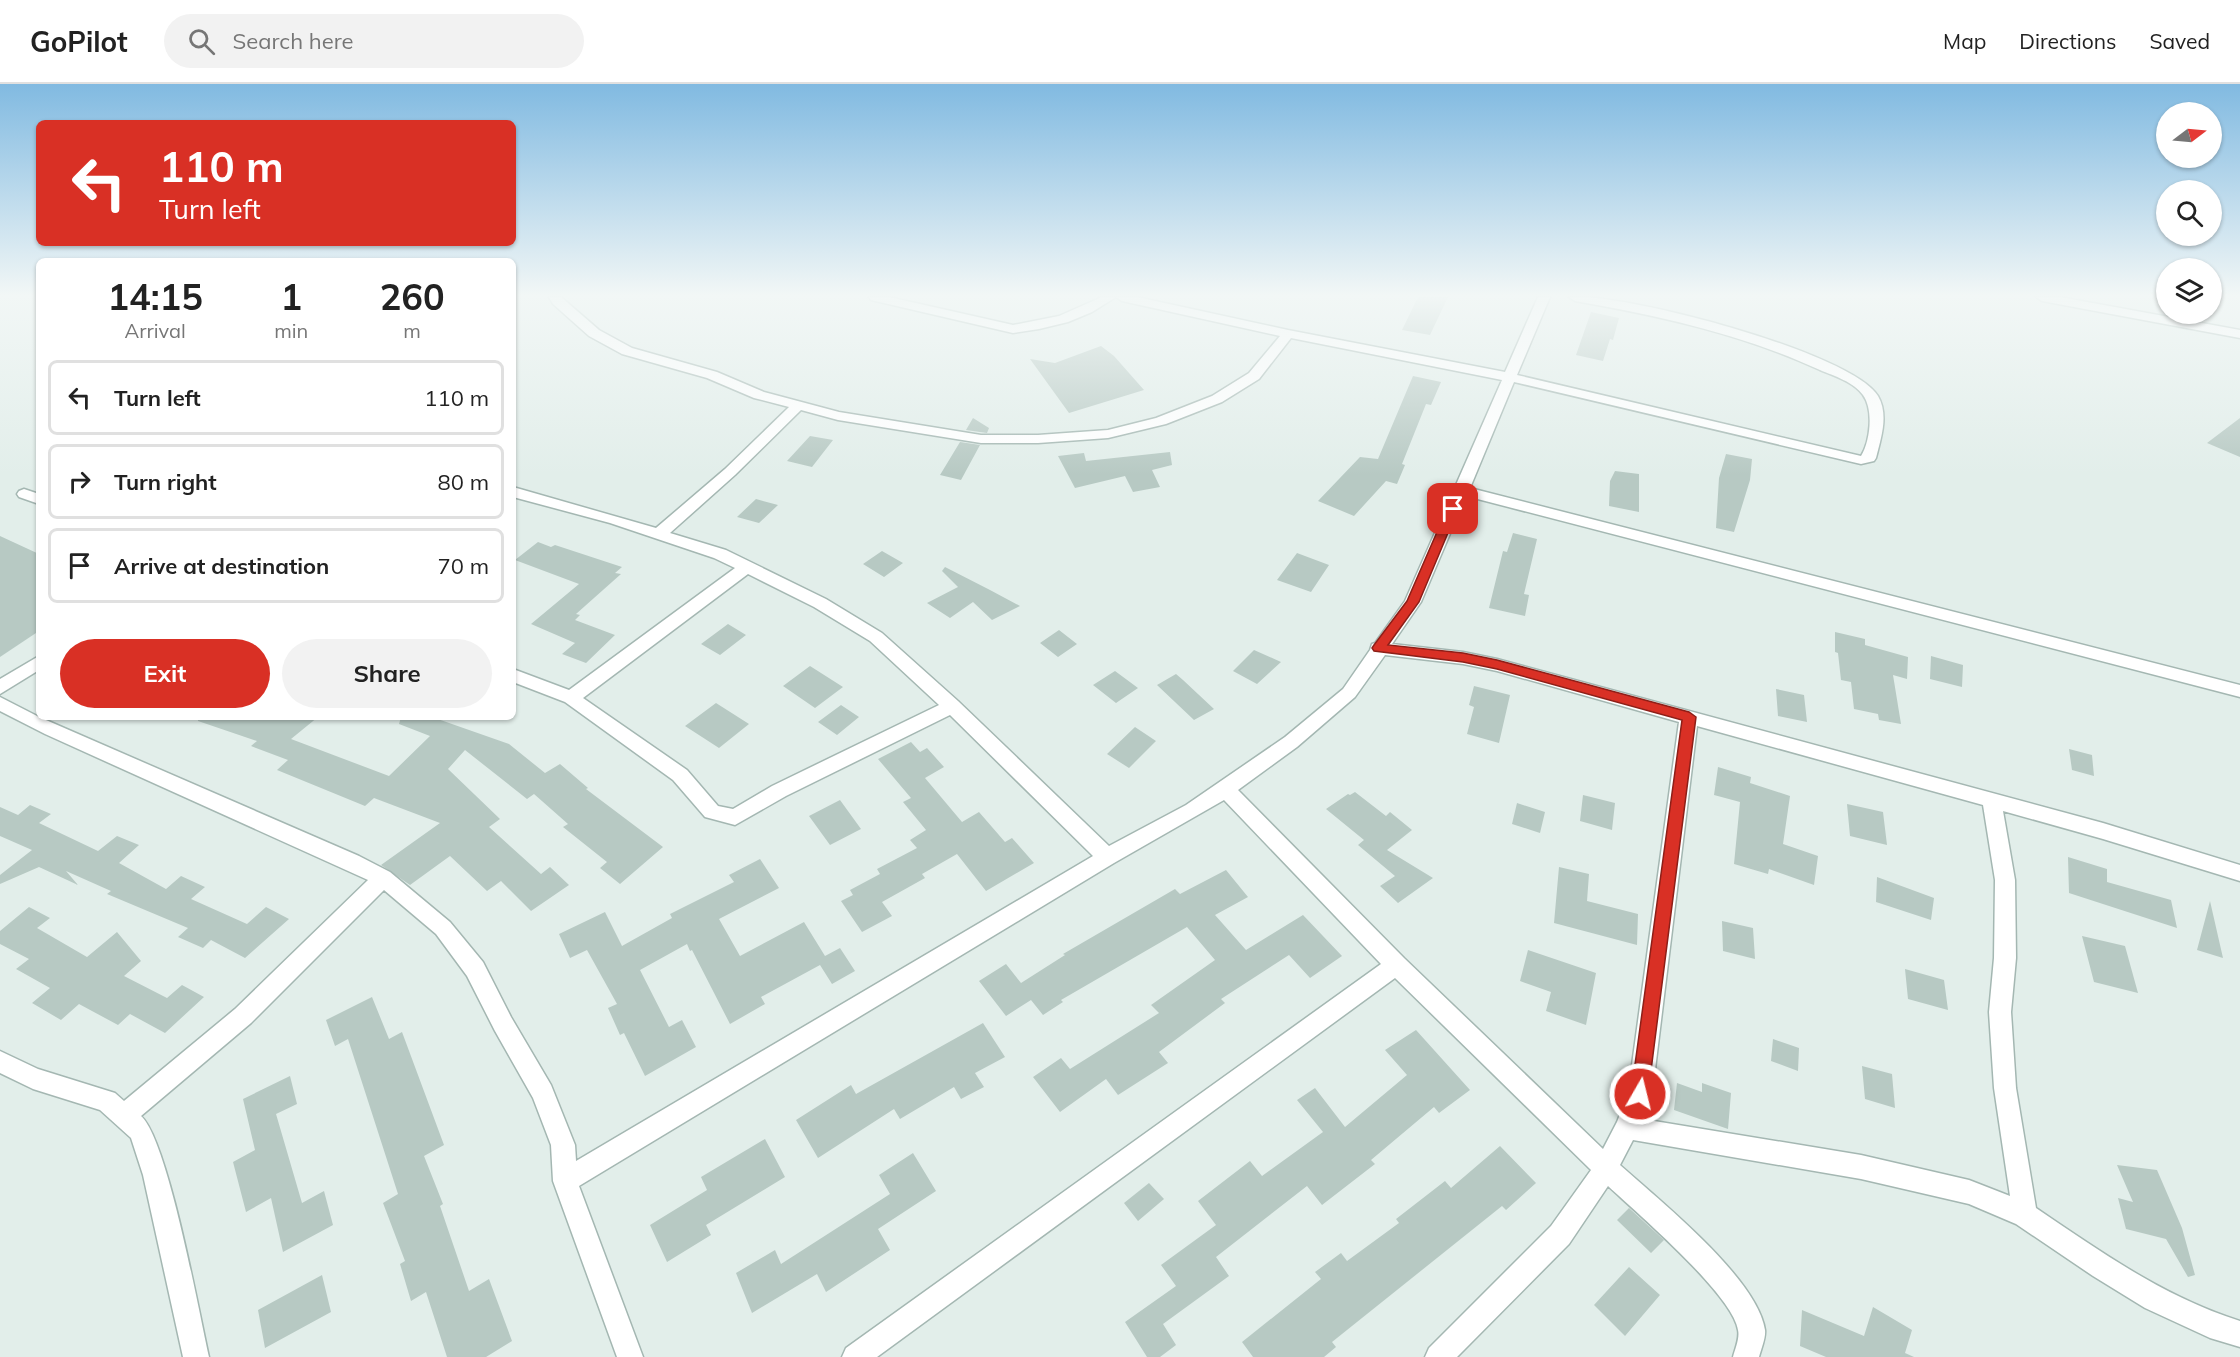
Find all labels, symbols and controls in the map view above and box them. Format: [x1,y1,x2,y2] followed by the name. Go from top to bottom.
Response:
[164,14,584,68] search box
[30,24,128,59] text: GoPilot
[185,25,218,58] icon: search
[233,27,354,55] text: Search here
[1943,28,1986,54] text: Map
[2019,28,2116,54] text: Directions
[2149,28,2210,54] text: Saved
[2156,102,2222,168] north arrow
[2156,102,2222,324] map controls
[159,140,284,193] text: 110 m
[60,144,138,222] icon: left
[2156,180,2222,246] button: search
[159,192,261,226] text: Turn left
[2156,258,2222,324] button: layers
[107,274,203,319] text: 14:15
[280,274,302,319] text: 1
[380,274,445,319] text: 260
[125,318,186,343] text: Arrival
[274,318,308,343] text: min
[403,318,421,343] text: m
[63,381,96,414] icon: left
[114,384,201,412] text: Turn left
[424,384,489,412] text: 110 m
[63,465,96,498] icon: right
[114,468,217,496] text: Turn right
[438,468,489,496] text: 80 m
[1427,483,1478,534] pin
[1436,492,1469,525] icon: arrive
[63,549,96,582] icon: arrive
[114,552,329,580] text: Arrive at destination
[438,552,489,580] text: 70 m
[60,639,270,708] button: Exit
[282,639,492,708] button: Share
[1608,1062,1672,1126] position arrow

